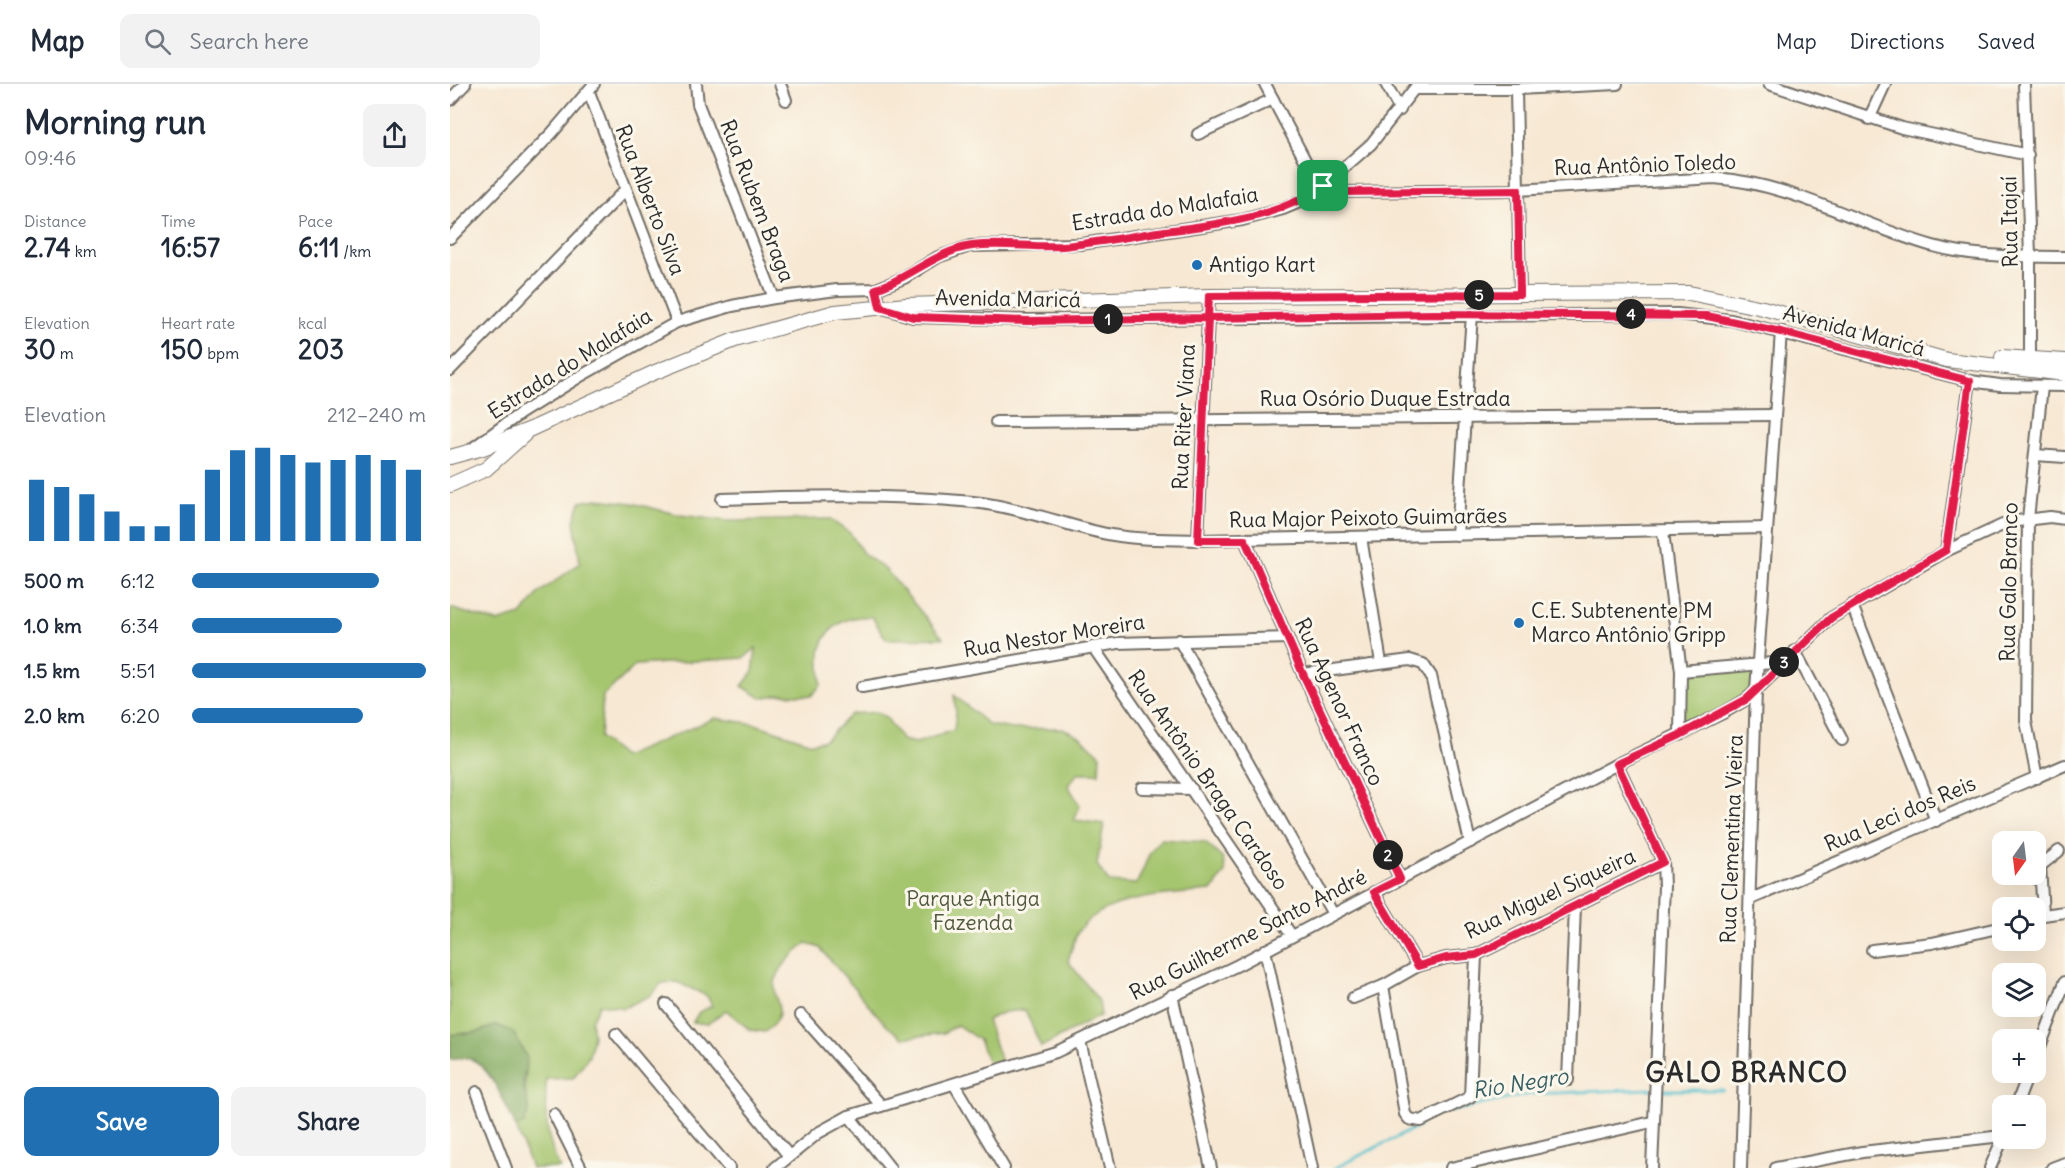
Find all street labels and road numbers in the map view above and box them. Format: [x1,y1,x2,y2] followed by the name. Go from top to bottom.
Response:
[714,116,801,286] street label: Rua Rubem Braga
[609,121,692,279] street label: Rua Alberto Silva
[1554,148,1736,181] street label: Rua Antônio Toledo
[1995,176,2024,268] street label: Rua Itajaí
[1070,180,1260,237] street label: Estrada do Malafaia
[935,284,1081,313] street label: Avenida Maricá
[1780,299,1928,362] street label: Avenida Maricá
[483,302,657,425] street label: Estrada do Malafaia
[1166,343,1201,491] street label: Rua Riter Viana
[1260,385,1510,412] street label: Rua Osório Duque Estrada
[1229,502,1507,533] street label: Rua Major Peixoto Guimarães
[1994,502,2023,662] street label: Rua Galo Branco
[961,608,1146,663] street label: Rua Nestor Moreira
[1289,613,1390,790] street label: Rua Agenor Franco
[1122,664,1295,895] street label: Rua Antônio Braga Cardoso
[1714,734,1749,944] street label: Rua Clementina Vieira
[1820,769,1980,858] street label: Rua Leci dos Reis
[1460,842,1640,945] street label: Rua Miguel Siqueira
[1125,863,1371,1006] street label: Rua Guilherme Santo André

